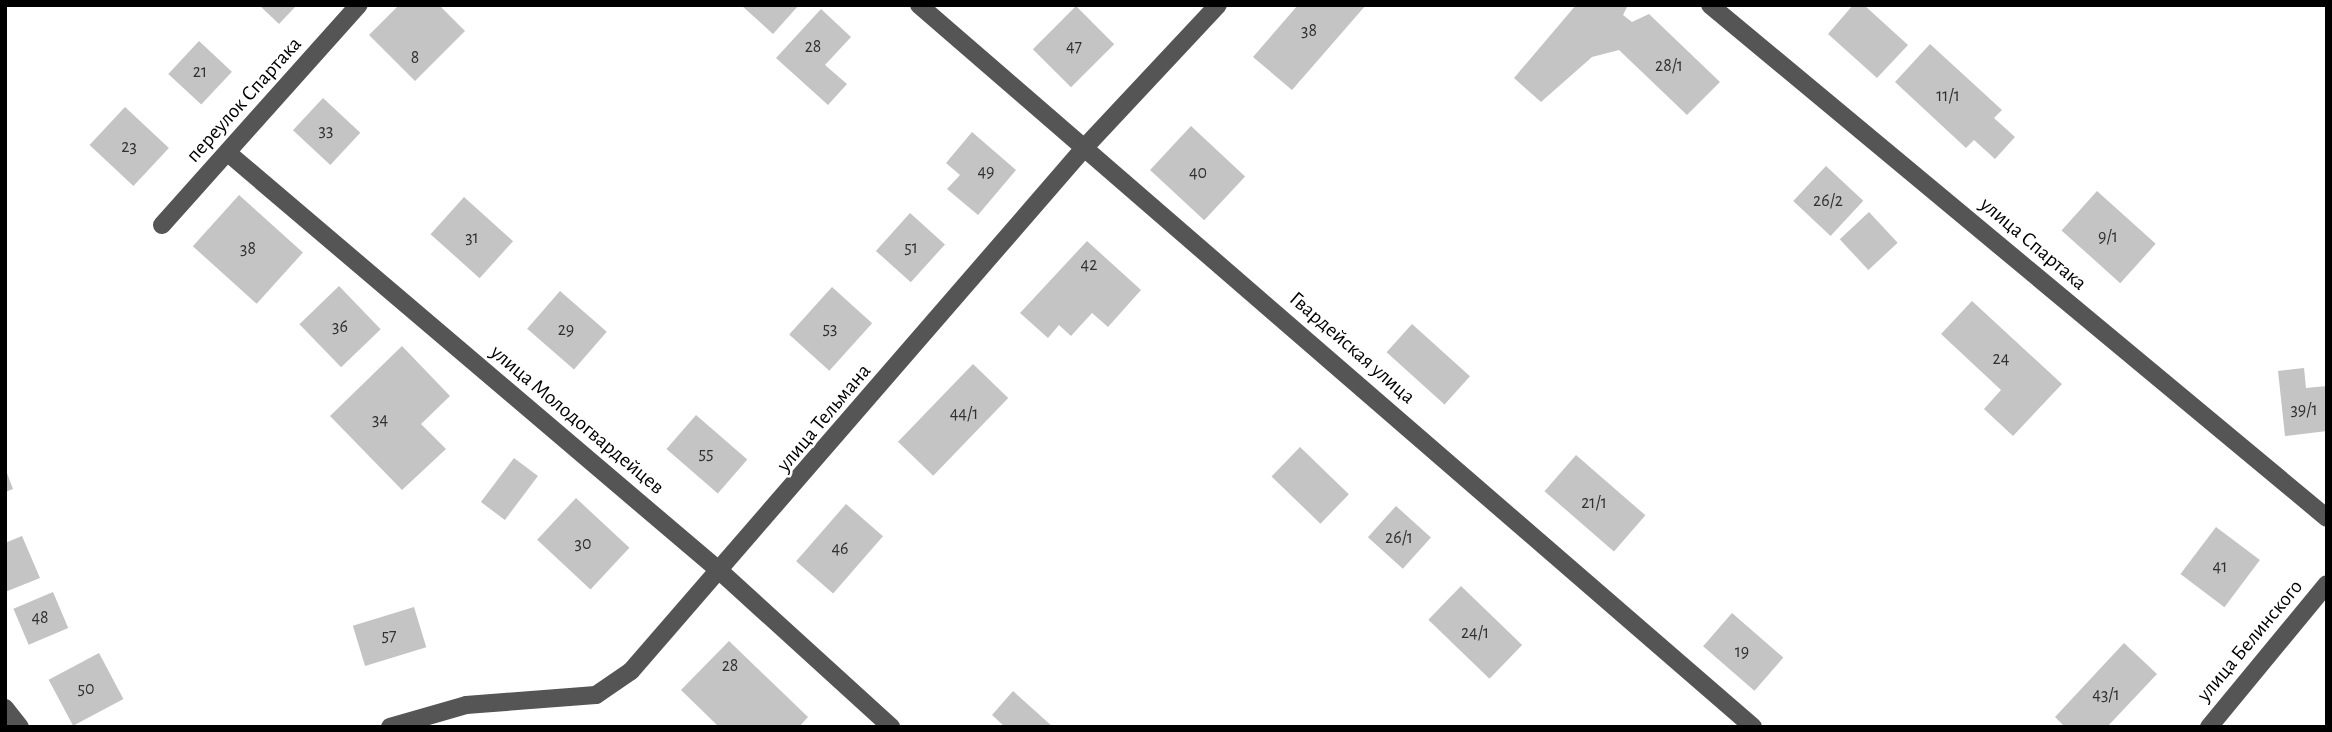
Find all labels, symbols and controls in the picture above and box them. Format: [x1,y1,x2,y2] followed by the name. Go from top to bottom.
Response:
[1301,20,1317,42] house number: 38
[181,32,307,168] street label: переулок Спартака
[805,36,821,58] house number: 28
[1066,36,1082,58] house number: 47
[411,47,419,69] house number: 8
[1655,55,1683,77] house number: 28/1
[193,61,207,83] house number: 21
[1936,85,1960,107] house number: 11/1
[319,120,333,142] house number: 33
[121,136,137,158] house number: 23
[977,161,995,183] house number: 49
[1189,162,1207,184] house number: 40
[1813,190,1843,212] house number: 26/2
[1974,192,2092,296] street label: улица Спартака
[2098,226,2118,248] house number: 9/1
[465,227,479,249] house number: 31
[904,237,918,259] house number: 51
[240,238,256,260] house number: 38
[1081,254,1097,276] house number: 42
[1284,286,1420,410] street label: Гвардейская улица
[332,316,348,338] house number: 36
[823,318,837,340] house number: 53
[558,319,574,341] house number: 29
[485,340,669,500] street label: улица Молодогвардейцев
[1993,348,2009,370] house number: 24
[772,359,876,477] street label: улица Тельмана
[2290,399,2318,421] house number: 39/1
[950,403,978,425] house number: 44/1
[372,409,388,431] house number: 34
[698,443,714,465] house number: 55
[1581,492,1607,514] house number: 21/1
[1385,527,1413,549] house number: 26/1
[575,533,591,555] house number: 30
[831,538,849,560] house number: 46
[2213,556,2227,578] house number: 41
[2192,575,2308,707] street label: улица Белинского
[31,607,49,629] house number: 48
[1461,622,1489,644] house number: 24/1
[381,625,397,647] house number: 57
[1735,641,1749,663] house number: 19
[722,655,738,677] house number: 28
[77,678,95,700] house number: 50
[2092,684,2120,706] house number: 43/1

